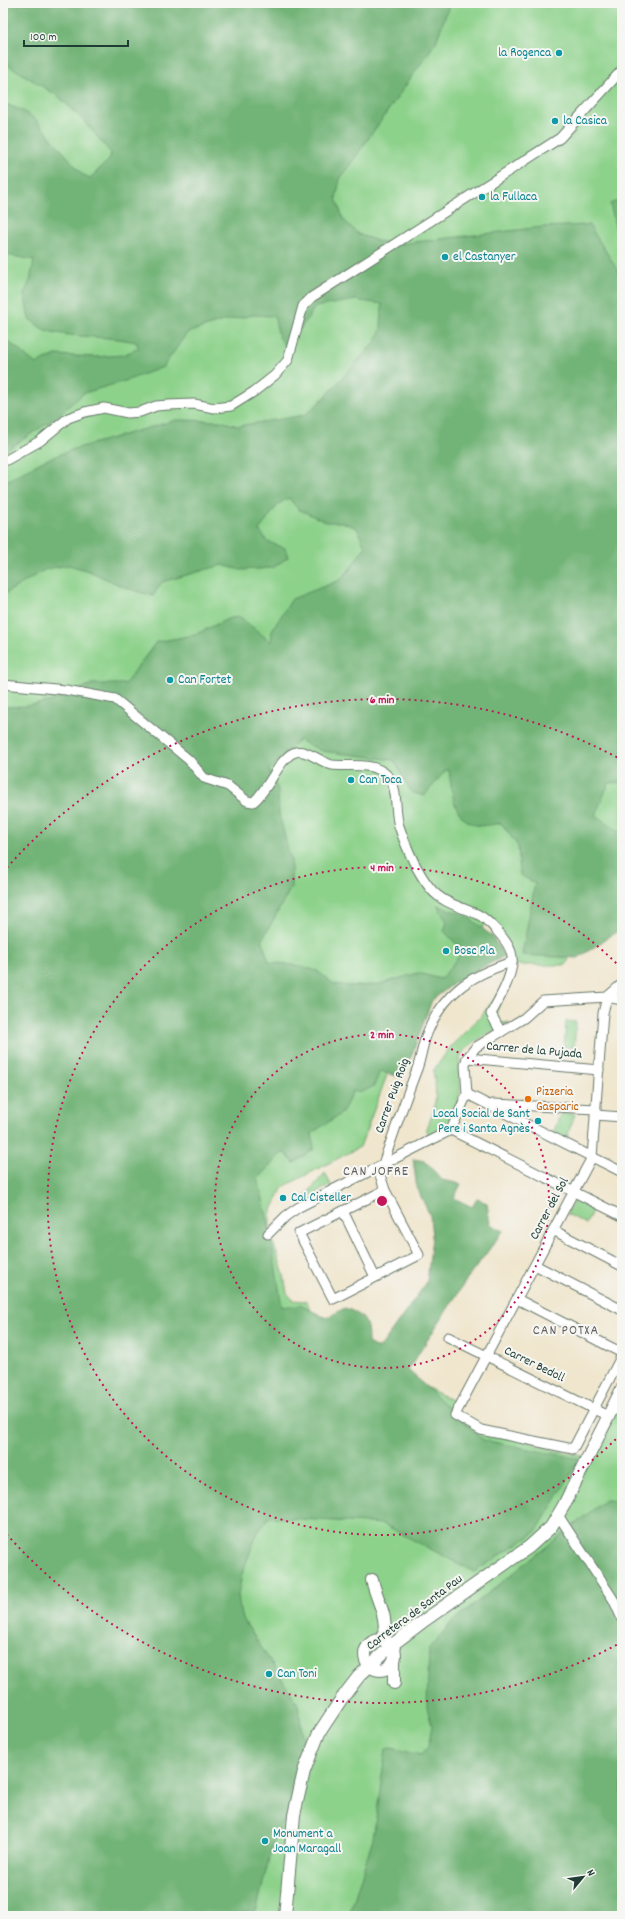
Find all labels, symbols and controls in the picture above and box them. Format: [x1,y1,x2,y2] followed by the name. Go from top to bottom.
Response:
[24,22,128,48] scale bar
[30,29,57,46] text: 100 m
[498,44,552,63] place label: la Rogenca
[554,48,564,58] marker: la Rogenca
[563,112,608,131] place label: la Casica
[550,116,560,126] marker: la Casica
[490,188,538,207] place label: la Fullaca
[477,192,487,202] marker: la Fullaca
[453,248,516,267] place label: el Castanyer
[440,252,450,262] marker: el Castanyer
[178,671,231,690] place label: Can Fortet
[165,675,175,685] marker: Can Fortet
[370,692,395,709] text: 6 min
[359,771,403,790] place label: Can Toca
[346,775,356,785] marker: Can Toca
[370,860,394,877] text: 4 min
[454,942,496,961] place label: Bosc Pla
[441,946,451,956] marker: Bosc Pla
[370,1027,394,1044] text: 2 min
[485,1037,583,1065] street label: Carrer de la Pujada
[371,1056,415,1136] street label: Carrer Puig Roig
[536,1083,579,1117] place label: Pizzeria Gasparic
[523,1094,533,1104] marker: Pizzeria Gasparic
[433,1105,530,1139] place label: Local Social de Sant Pere i Santa Agnès
[533,1116,543,1126] marker: Local Social de Sant Pere i Santa Agnès
[343,1162,409,1182] district label: CAN JOFRE
[526,1174,574,1244] street label: Carrer del Sol
[291,1189,351,1208] place label: Cal Cisteller
[278,1193,288,1203] marker: Cal Cisteller
[375,1194,389,1208] centre of rings
[533,1321,599,1341] district label: CAN POTXA
[500,1342,568,1388] street label: Carrer Bedoll
[363,1570,467,1656] street label: Carretera de Santa Pau
[277,1665,317,1684] place label: Can Toni
[264,1669,274,1679] marker: Can Toni
[273,1825,341,1859] place label: Monument a Joan Maragall
[260,1836,270,1846] marker: Monument a Joan Maragall
[563,1857,603,1897] north arrow
[582,1867,599,1880] text: N

